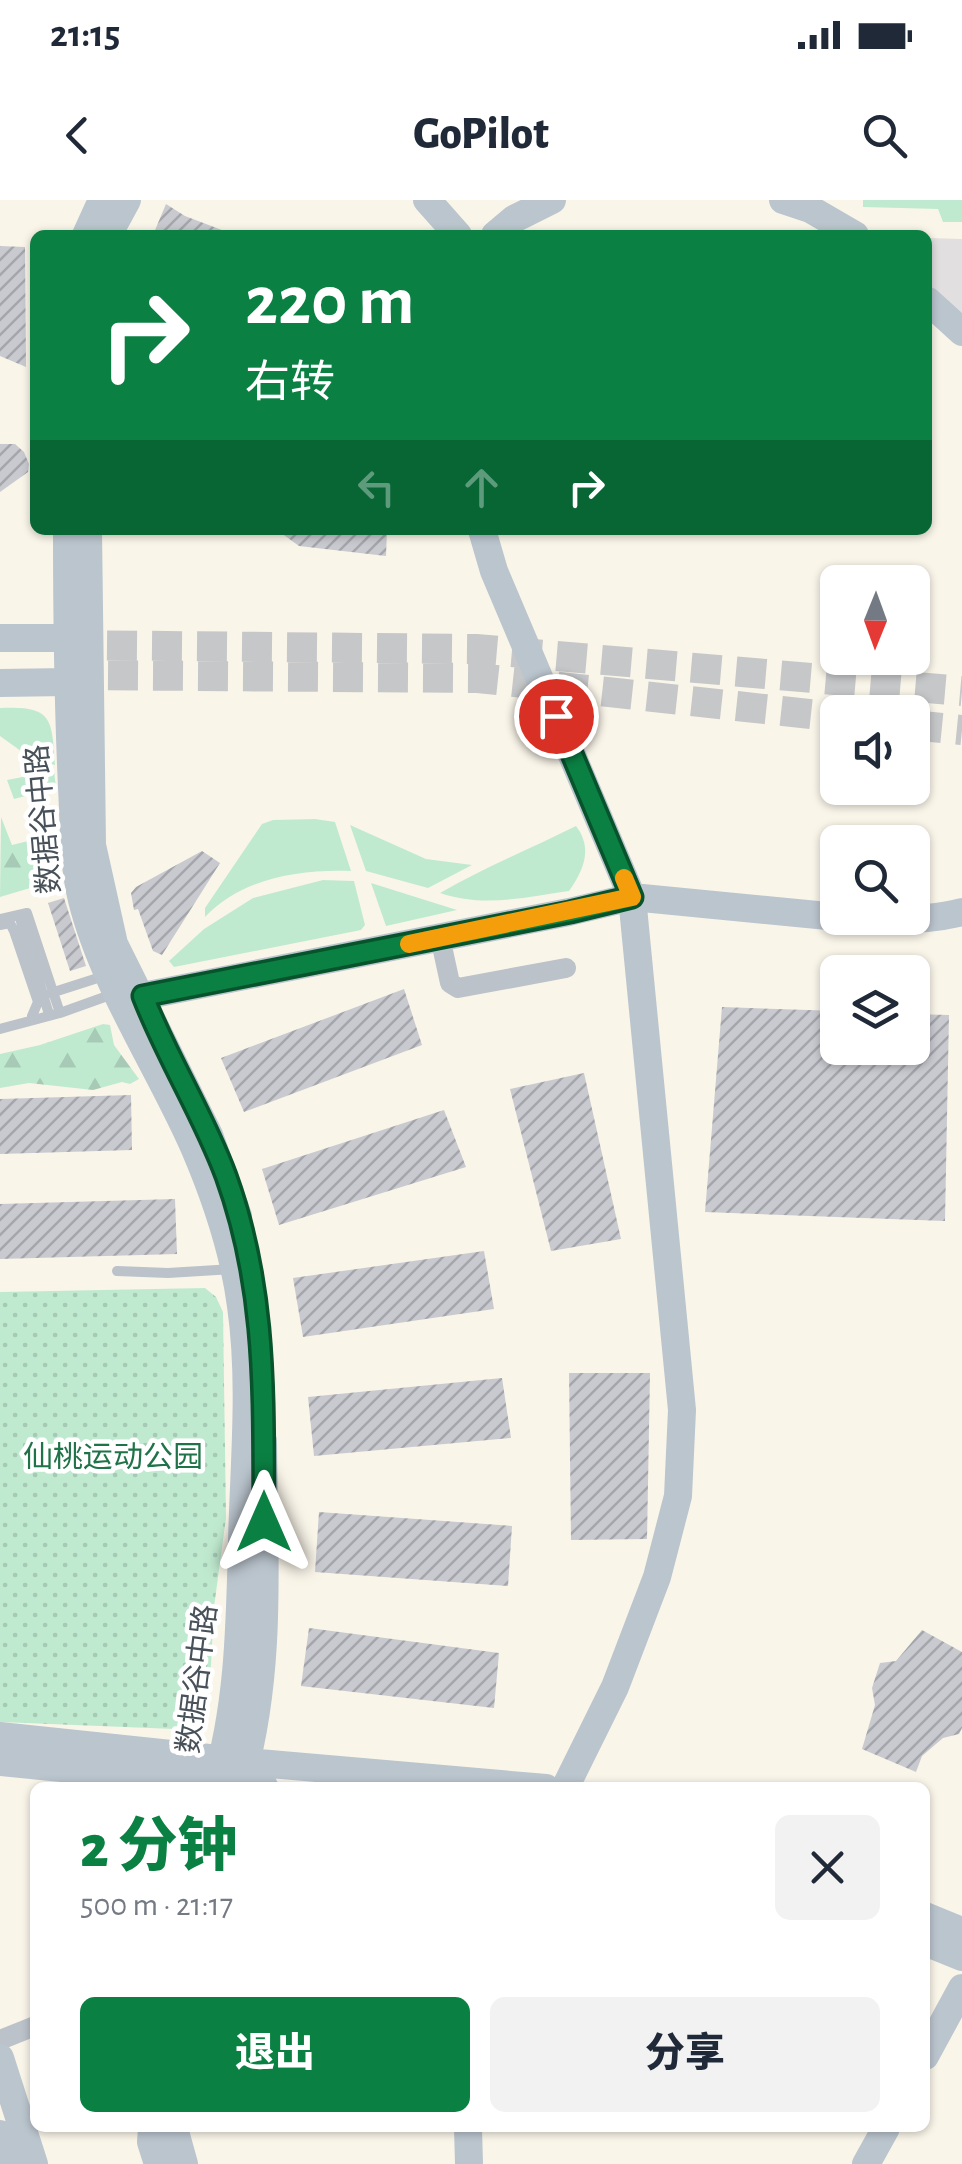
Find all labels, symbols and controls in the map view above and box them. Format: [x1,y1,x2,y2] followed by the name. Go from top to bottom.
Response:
[50,16,120,54] text: 21:15
[50,108,105,163] icon: back
[857,108,912,163] icon: search
[413,112,549,157] text: GoPilot
[245,267,414,337] text: 220 m
[80,270,210,400] icon: right
[245,361,335,406] text: 右转
[349,460,404,515] icon: left
[454,460,509,515] icon: ahead
[559,460,614,515] icon: right
[820,565,930,675] north arrow
[820,565,930,1065] map controls
[514,674,599,759] pin
[529,689,584,744] icon: arrive
[820,695,930,805] button: sound
[21,743,65,895] street label: 数据谷中路
[820,825,930,935] button: search
[820,955,930,1065] button: layers
[23,1441,203,1473] park label: 仙桃运动公园
[212,1470,316,1574] position arrow
[172,1602,222,1755] street label: 数据谷中路
[775,1815,880,1920] button: close
[80,1818,237,1878] text: 2 分钟
[80,1889,233,1921] text: 500 m · 21:17
[80,1997,470,2112] button: 退出
[490,1997,880,2112] button: 分享

